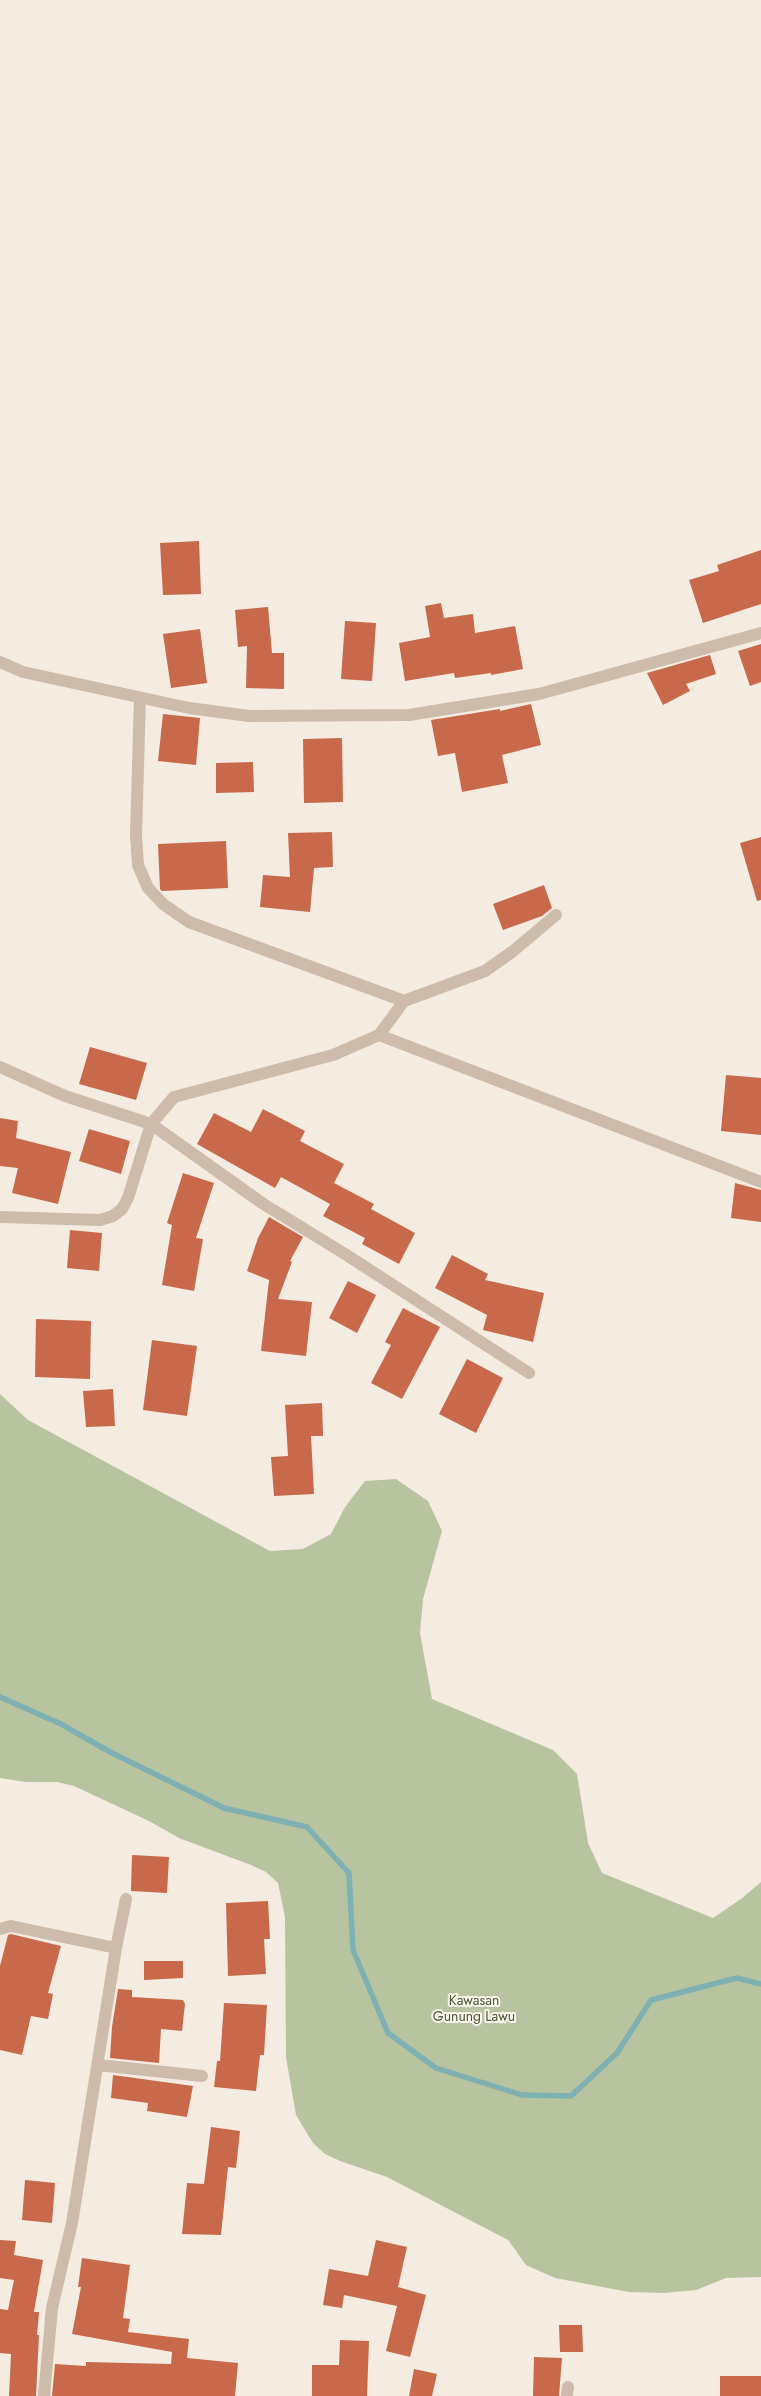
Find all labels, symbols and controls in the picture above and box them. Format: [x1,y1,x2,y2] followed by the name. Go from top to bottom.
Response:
[433,1994,515,2026] park label: Kawasan Gunung Lawu

